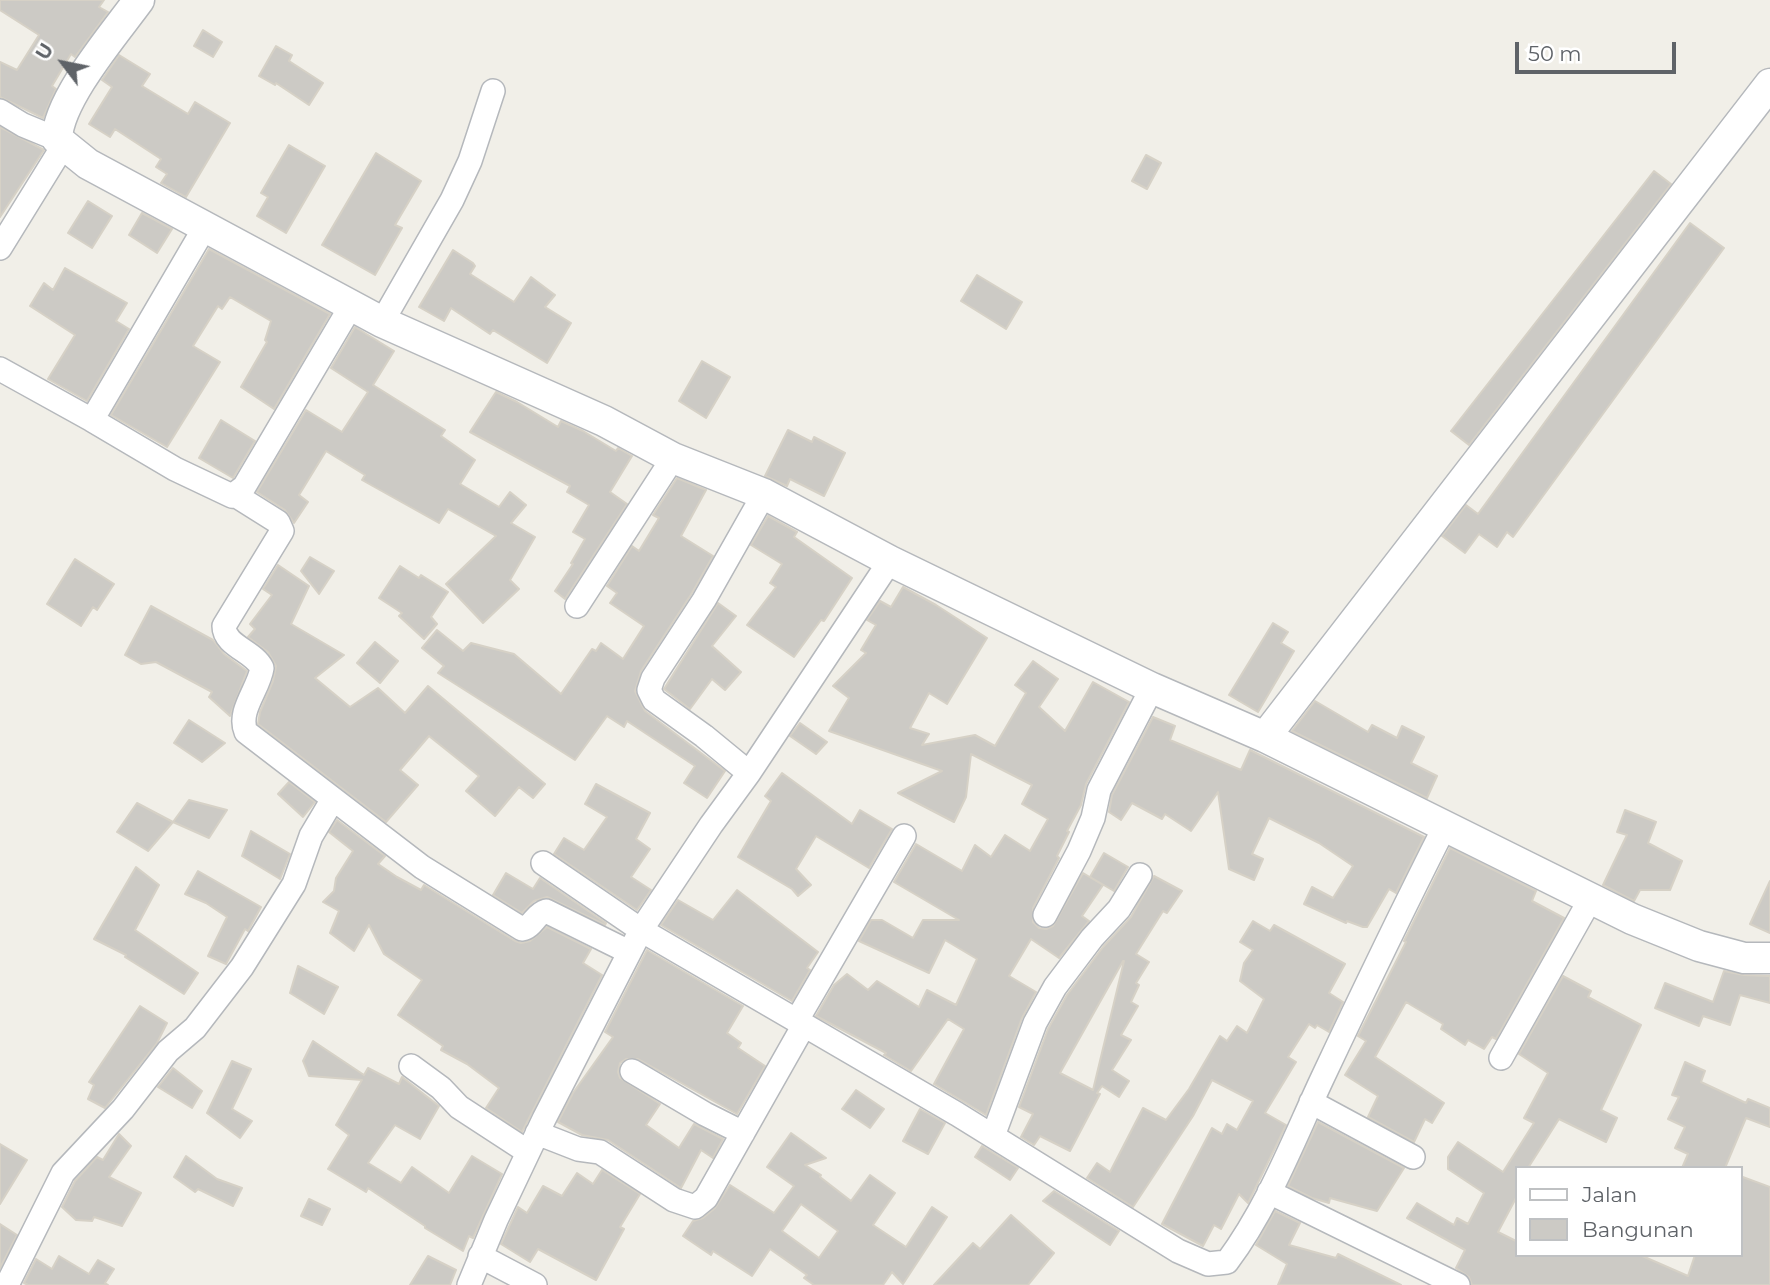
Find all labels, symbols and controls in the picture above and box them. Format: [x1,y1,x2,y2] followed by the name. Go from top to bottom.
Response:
[28,28,98,98] north arrow
[1518,28,1679,72] scale bar
[31,39,58,64] text: U
[1528,41,1582,66] text: 50 m
[1514,1166,1742,1257] legend
[1582,1182,1637,1207] text: Jalan
[1582,1217,1694,1242] text: Bangunan

